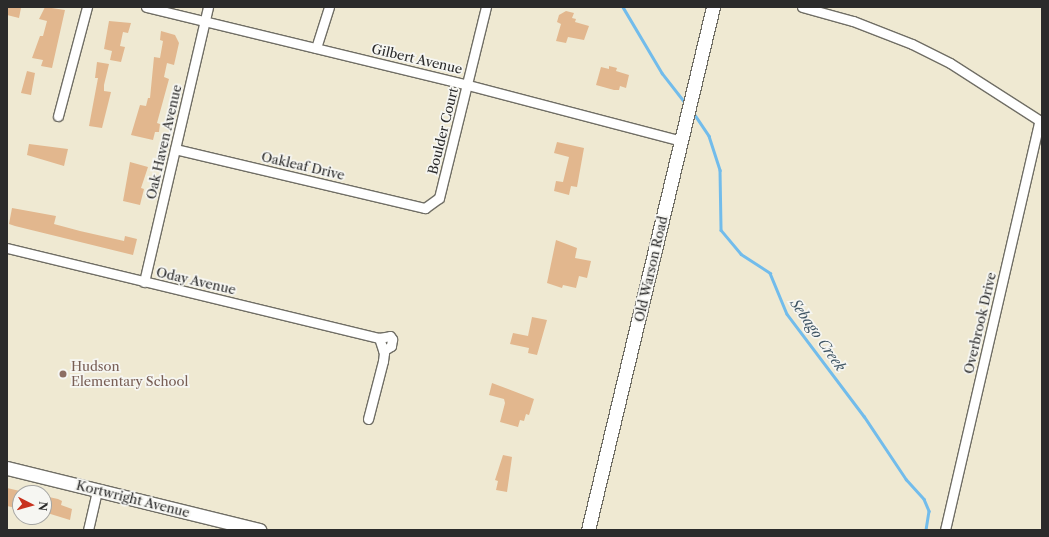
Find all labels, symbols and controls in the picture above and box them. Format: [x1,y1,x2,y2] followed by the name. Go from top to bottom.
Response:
[370,41,464,77] street label: Gilbert Avenue
[143,83,185,201] street label: Oak Haven Avenue
[425,86,461,176] street label: Boulder Court
[260,149,346,183] street label: Oakleaf Drive
[631,214,671,324] street label: Old Warson Road
[154,264,238,298] street label: Oday Avenue
[961,271,999,375] street label: Overbrook Drive
[787,296,849,374] water label: Sebago Creek
[71,359,189,390] place label: Hudson Elementary School
[58,369,68,379] marker: Hudson Elementary School
[74,477,192,521] street label: Kortwright Avenue
[12,485,52,525] north arrow
[35,501,50,512] text: N

